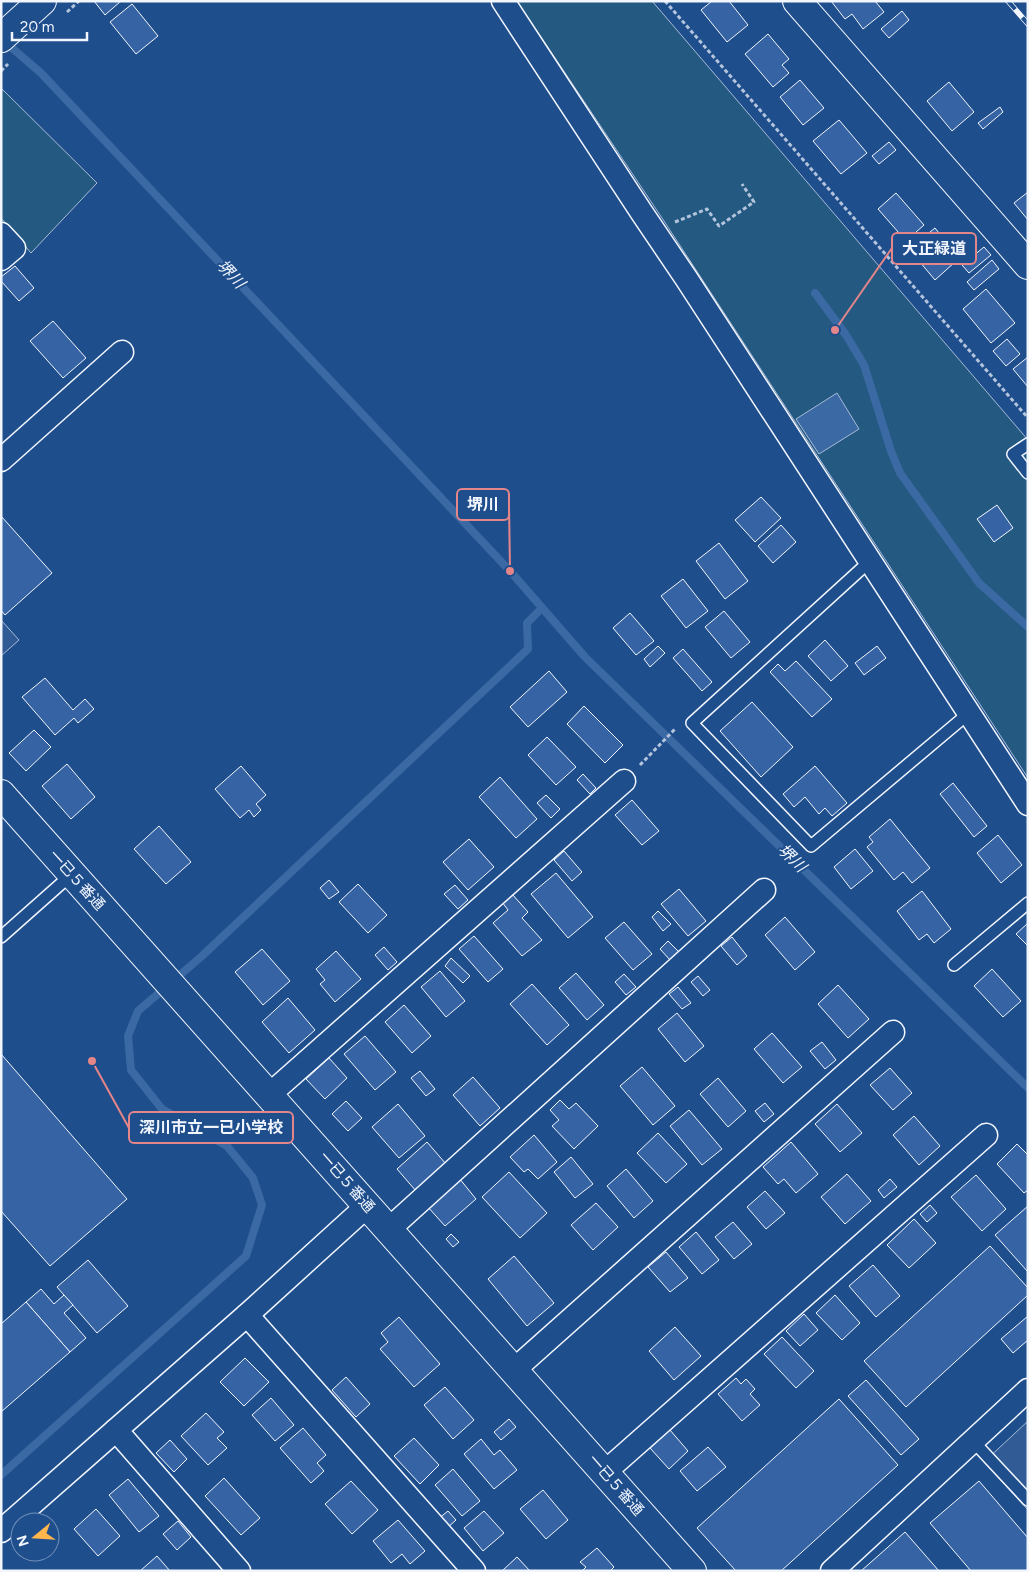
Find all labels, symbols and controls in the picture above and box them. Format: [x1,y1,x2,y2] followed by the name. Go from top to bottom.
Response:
[12,10,88,42] scale bar
[20,18,54,36] text: 20 m
[892,233,976,264] callout: 大正緑道
[902,239,966,258] text: 大正緑道
[213,256,250,294] water label: 堺川
[457,489,509,520] callout: 堺川
[467,495,499,514] text: 堺川
[774,840,812,877] water label: 堺川
[45,846,109,914] street label: 一已５番通
[129,1112,293,1143] callout: 深川市立一已小学校
[139,1118,283,1137] text: 深川市立一已小学校
[316,1148,378,1216] street label: 一已５番通
[585,1451,647,1519] street label: 一已５番通
[10,1512,60,1562] north arrow
[13,1533,33,1549] text: N

